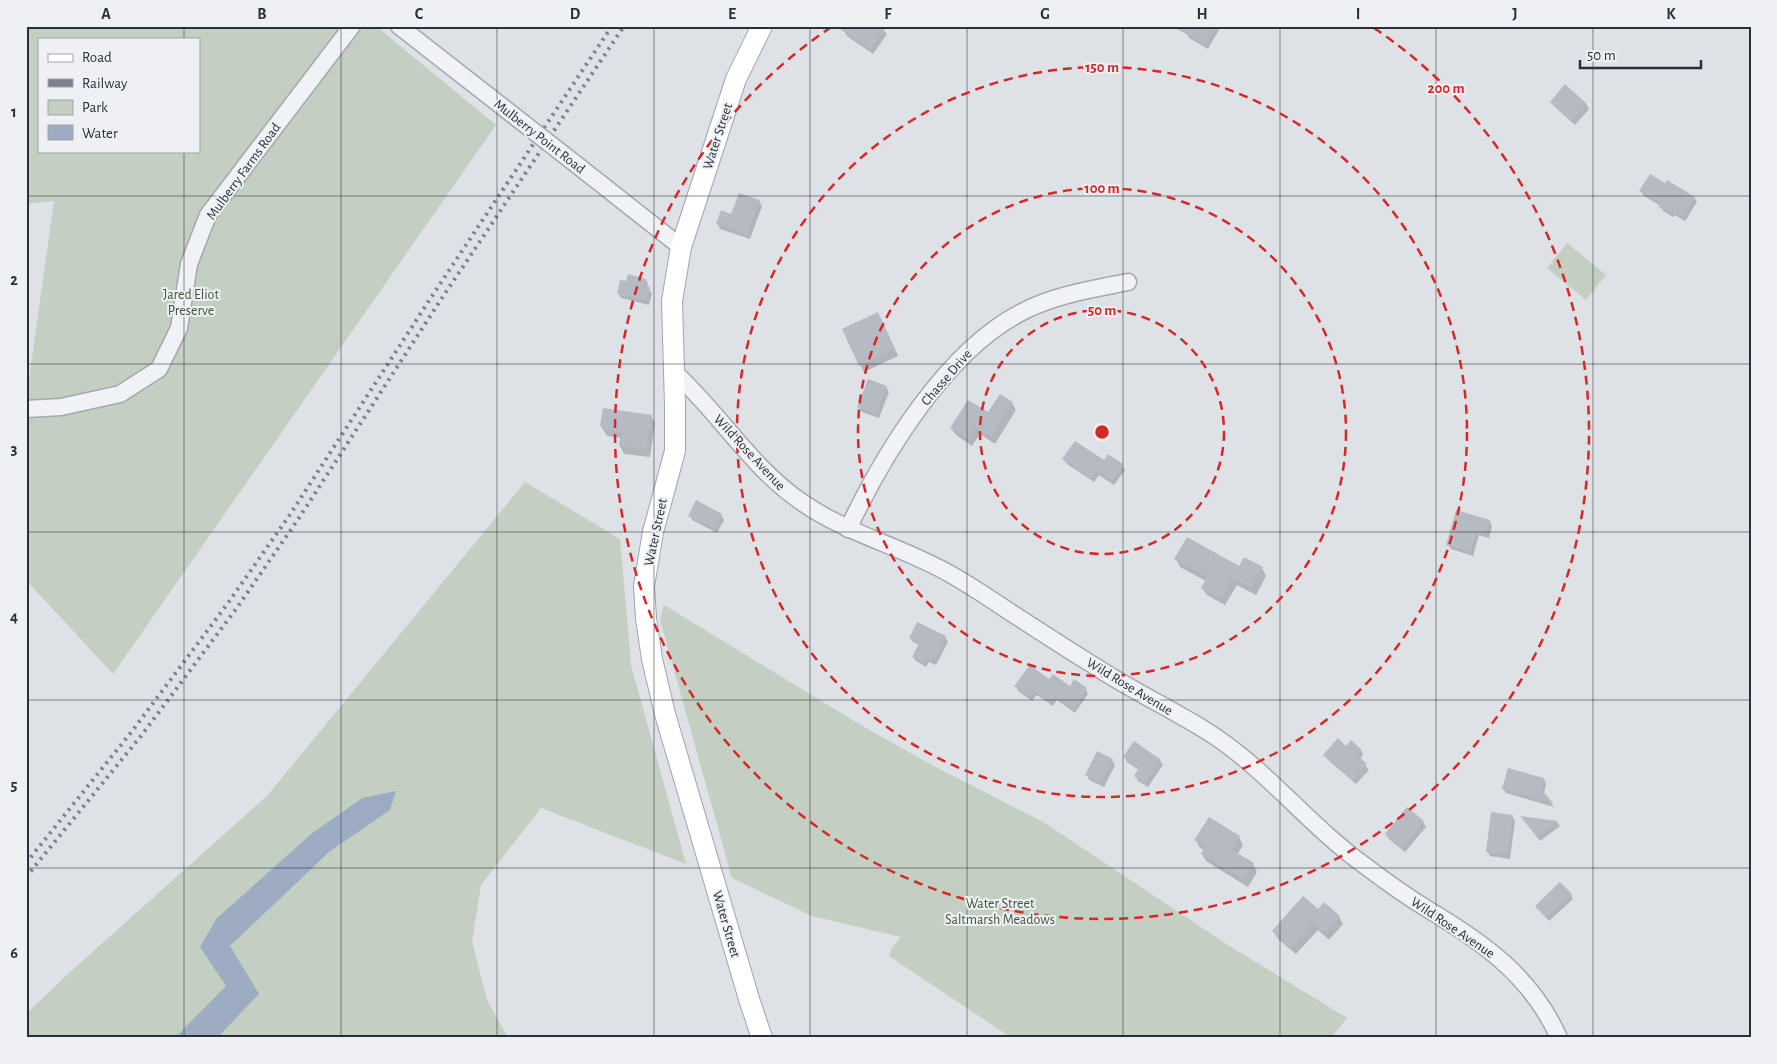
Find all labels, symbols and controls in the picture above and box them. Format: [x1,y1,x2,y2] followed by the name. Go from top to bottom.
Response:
[101,6,111,22] text: A
[257,6,267,22] text: B
[415,6,424,22] text: C
[570,6,581,22] text: D
[728,6,736,22] text: E
[884,6,892,22] text: F
[1040,6,1050,22] text: G
[1196,6,1208,22] text: H
[1356,6,1360,22] text: I
[1512,6,1518,22] text: J
[1666,6,1676,22] text: K
[38,38,200,152] legend
[1580,38,1701,70] scale bar
[1587,48,1616,63] text: 50 m
[82,50,112,65] text: Road
[1085,60,1119,75] text: 150 m
[82,76,128,91] text: Railway
[1427,81,1465,96] text: 200 m
[491,97,588,177] street label: Mulberry Point Road
[82,100,108,115] text: Park
[701,101,735,171] street label: Water Street
[11,104,17,120] text: 1
[204,121,283,222] street label: Mulberry Farms Road
[82,126,118,141] text: Water
[1084,181,1120,196] text: 100 m
[10,272,18,288] text: 2
[163,288,219,318] park label: Jared Eliot Preserve
[1088,303,1116,318] text: 50 m
[919,347,975,408] street label: Chasse Drive
[711,412,788,493] street label: Wild Rose Avenue
[1093,423,1111,441] centre of rings
[11,441,18,457] text: 3
[642,497,670,567] street label: Water Street
[10,609,18,625] text: 4
[1084,656,1175,718] street label: Wild Rose Avenue
[11,777,18,793] text: 5
[710,889,742,960] street label: Water Street
[1408,895,1497,961] street label: Wild Rose Avenue
[945,897,1055,927] park label: Water Street Saltmarsh Meadows
[10,945,18,961] text: 6

